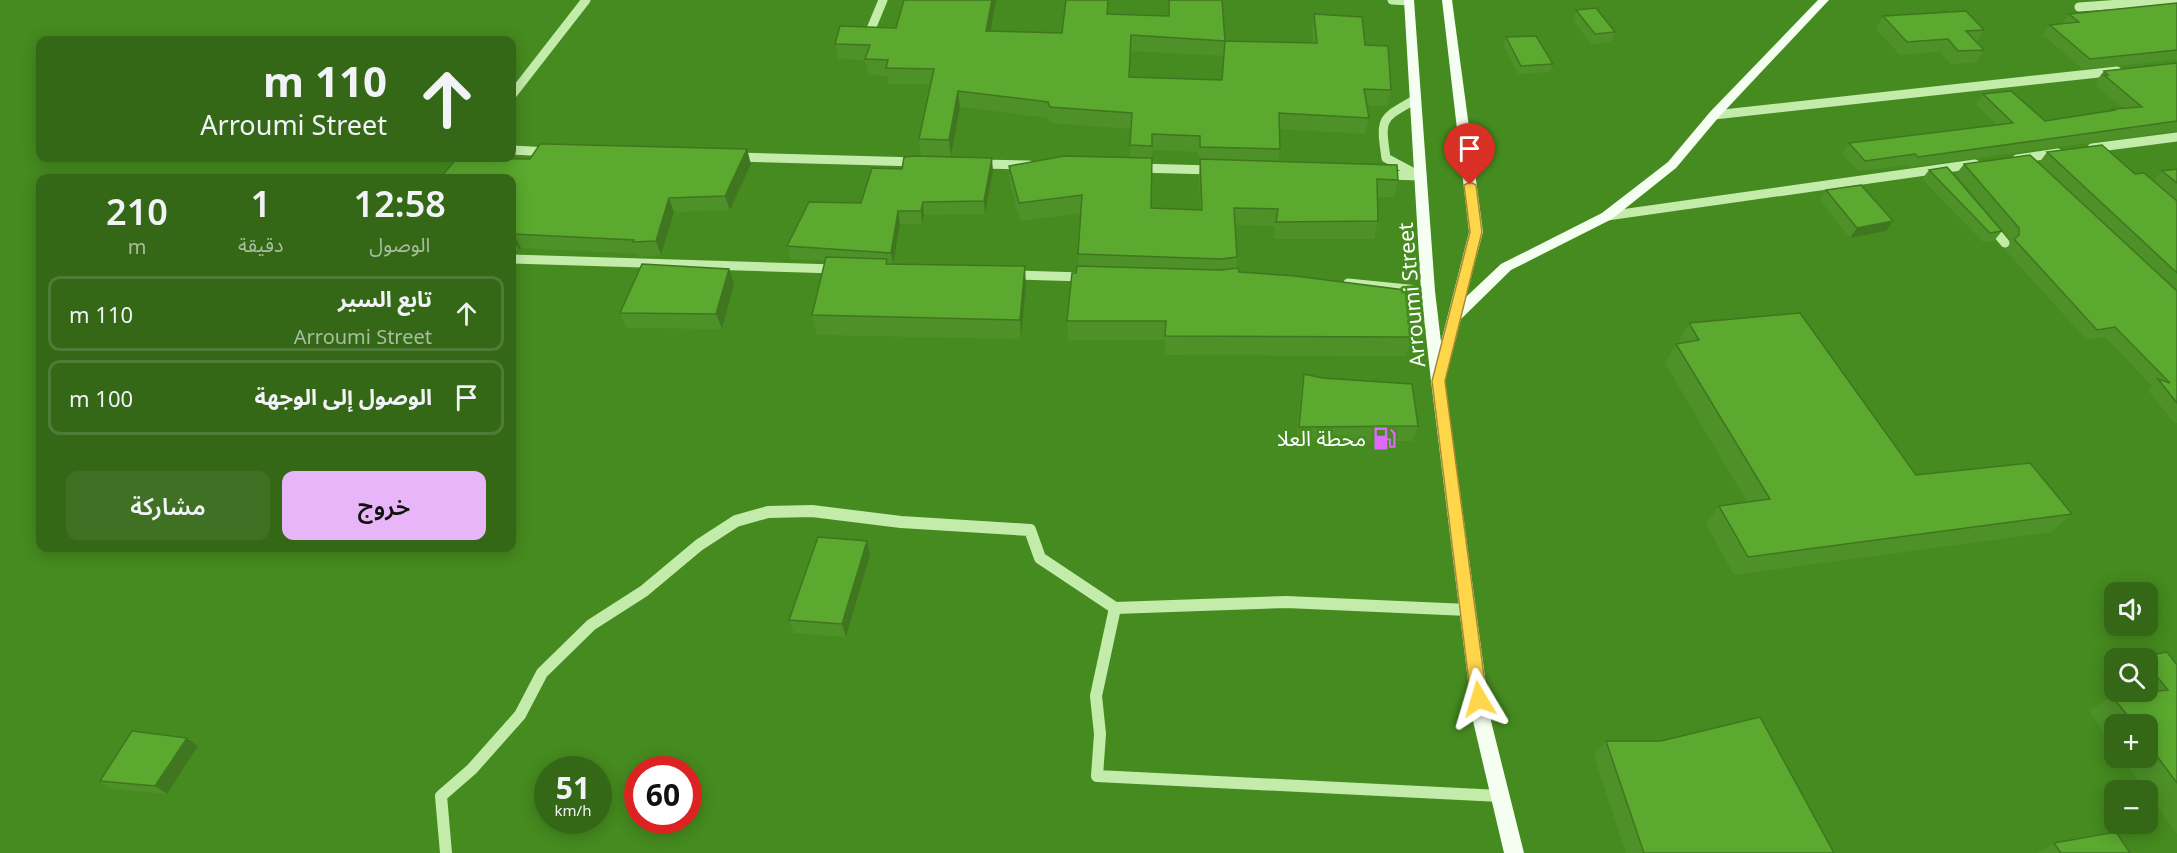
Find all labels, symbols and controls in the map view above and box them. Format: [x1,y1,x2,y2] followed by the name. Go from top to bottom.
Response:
[263,52,387,109] text: 110 m
[408,60,486,138] icon: ahead
[200,106,387,143] text: Arroumi Street
[1444,123,1495,185] pin
[1453,132,1486,165] icon: arrive
[250,179,271,228] text: 1
[354,179,446,228] text: 12:58
[106,187,168,236] text: 210
[1391,221,1431,369] street label: Arroumi Street
[238,231,284,258] text: دقيقة
[369,231,430,258] text: الوصول
[128,233,146,260] text: m
[338,283,432,313] text: تابع السير
[450,297,483,330] icon: ahead
[69,299,133,329] text: 110 m
[294,323,432,350] text: Arroumi Street
[254,381,432,411] text: الوصول إلى الوجهة
[450,381,483,414] icon: arrive
[69,383,133,413] text: 100 m
[1277,424,1366,452] place label: محطة العلا
[1371,425,1397,451] fuel station icon: محطة العلا
[66,471,270,540] button: مشاركة
[282,471,486,540] button: خروج
[2104,582,2158,834] map controls
[2104,582,2158,636] button: sound
[2104,648,2158,702] button: search
[1447,667,1511,731] position arrow
[2104,714,2158,768] button: +
[624,756,702,834] speed limit sign: 60
[556,767,590,808] text: 51
[2104,780,2158,834] button: −
[555,800,591,820] text: km/h

